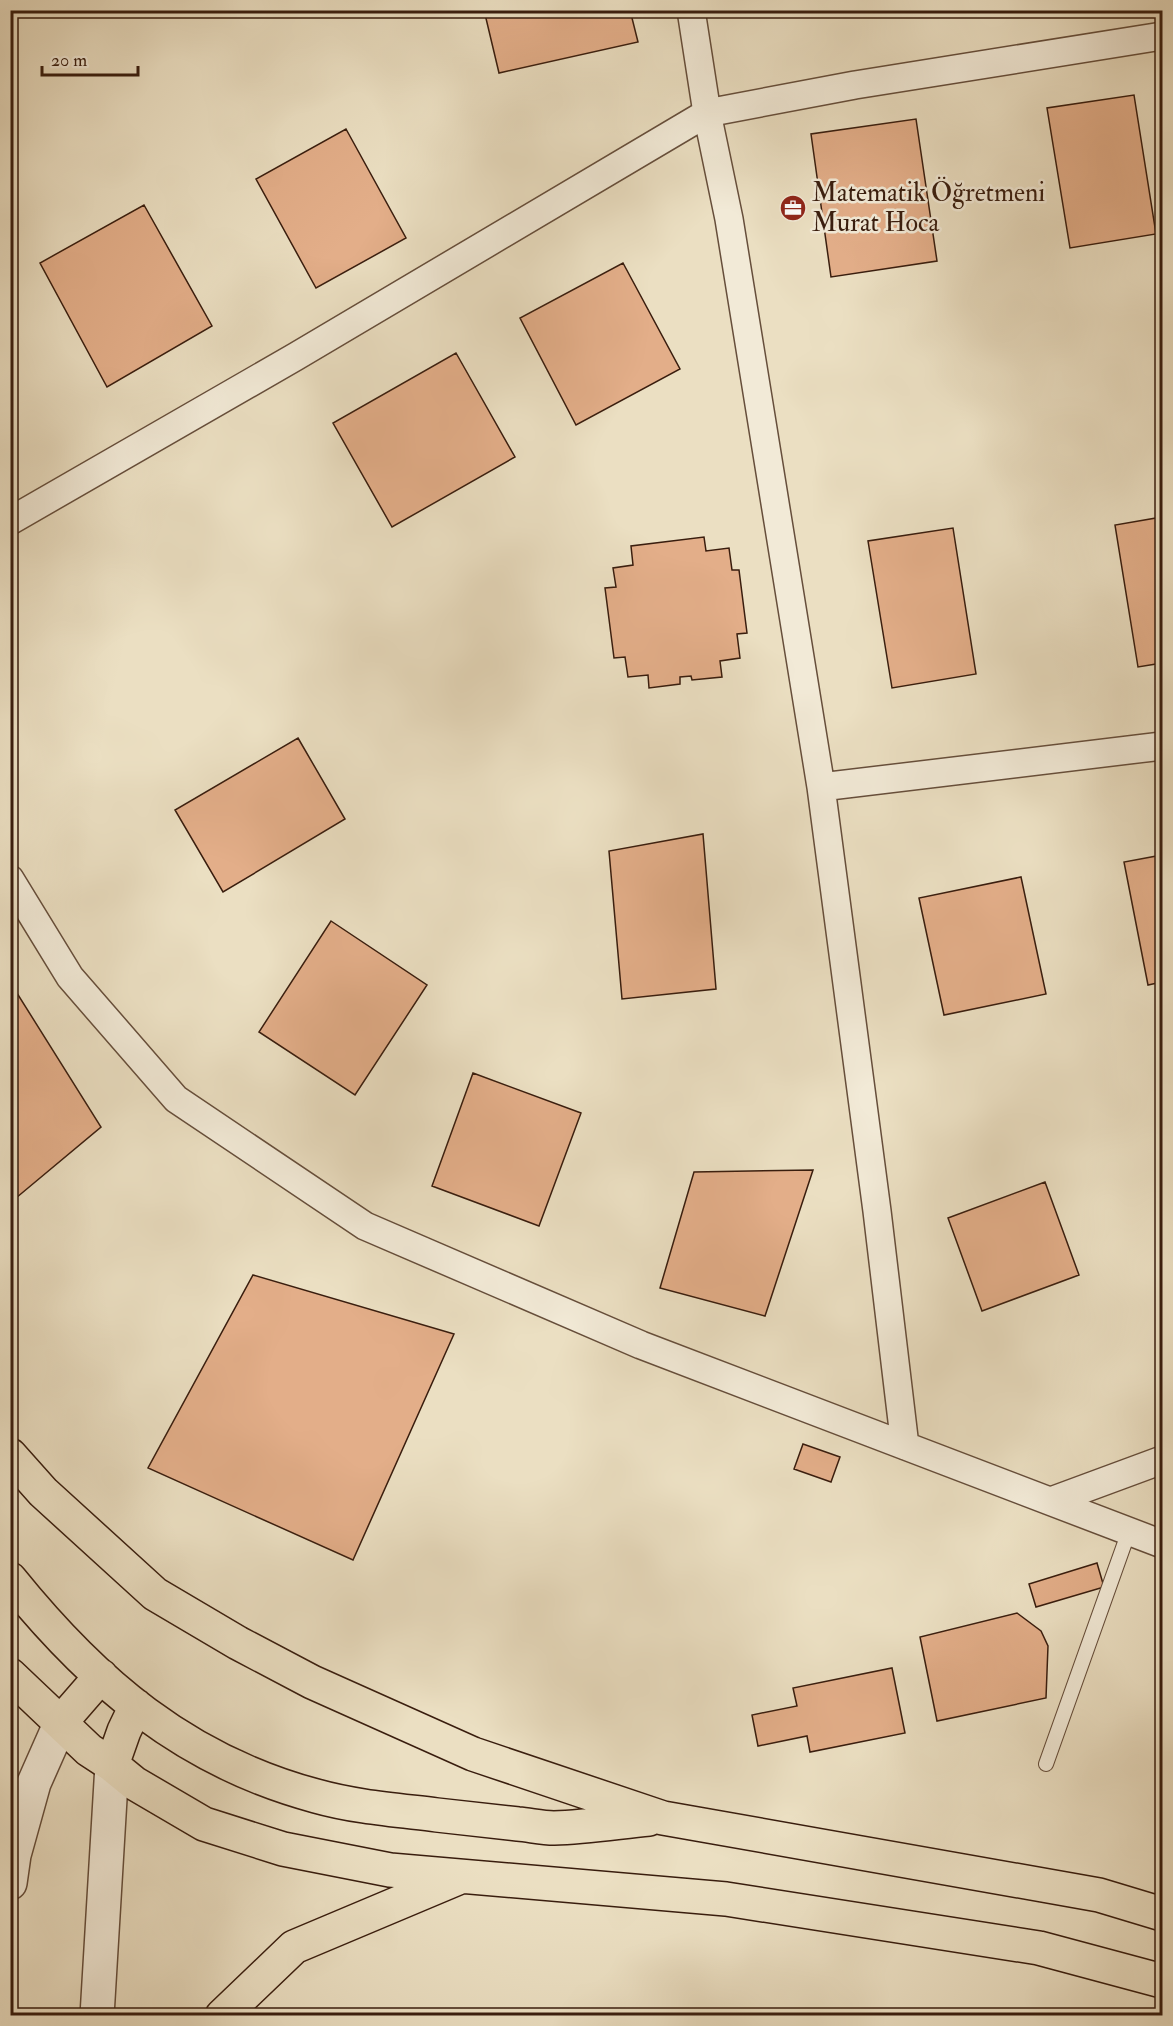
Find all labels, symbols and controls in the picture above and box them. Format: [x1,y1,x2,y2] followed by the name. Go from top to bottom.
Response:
[42,39,138,77] scale bar
[51,49,87,72] text: 20 m
[812,176,1045,239] place label: Matematik Öğretmeni Murat Hoca
[778,193,808,223] office icon: Matematik Öğretmeni Murat Hoca

